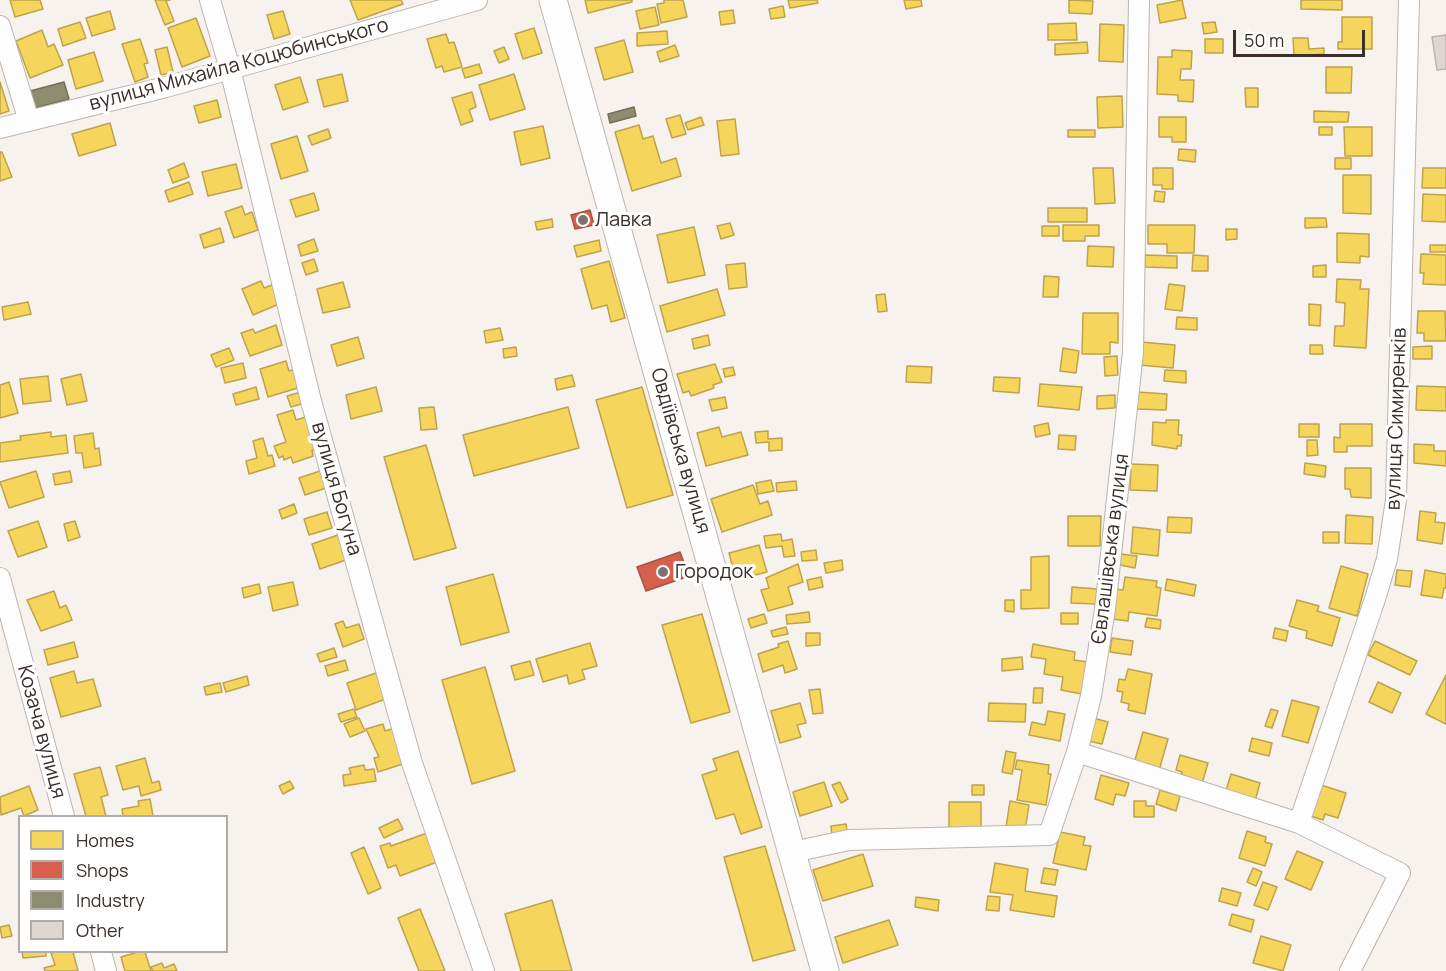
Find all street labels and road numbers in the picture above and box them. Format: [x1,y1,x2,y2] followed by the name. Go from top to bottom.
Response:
[87,13,391,117] street label: вулиця Михайла Коцюбинського
[1382,327,1412,511] street label: вулиця Симиренків
[645,365,715,537] street label: Овдіївська вулиця
[305,420,367,558] street label: вулиця Богуна
[1087,452,1135,646] street label: Євлашівська вулиця
[12,663,70,801] street label: Козача вулиця

